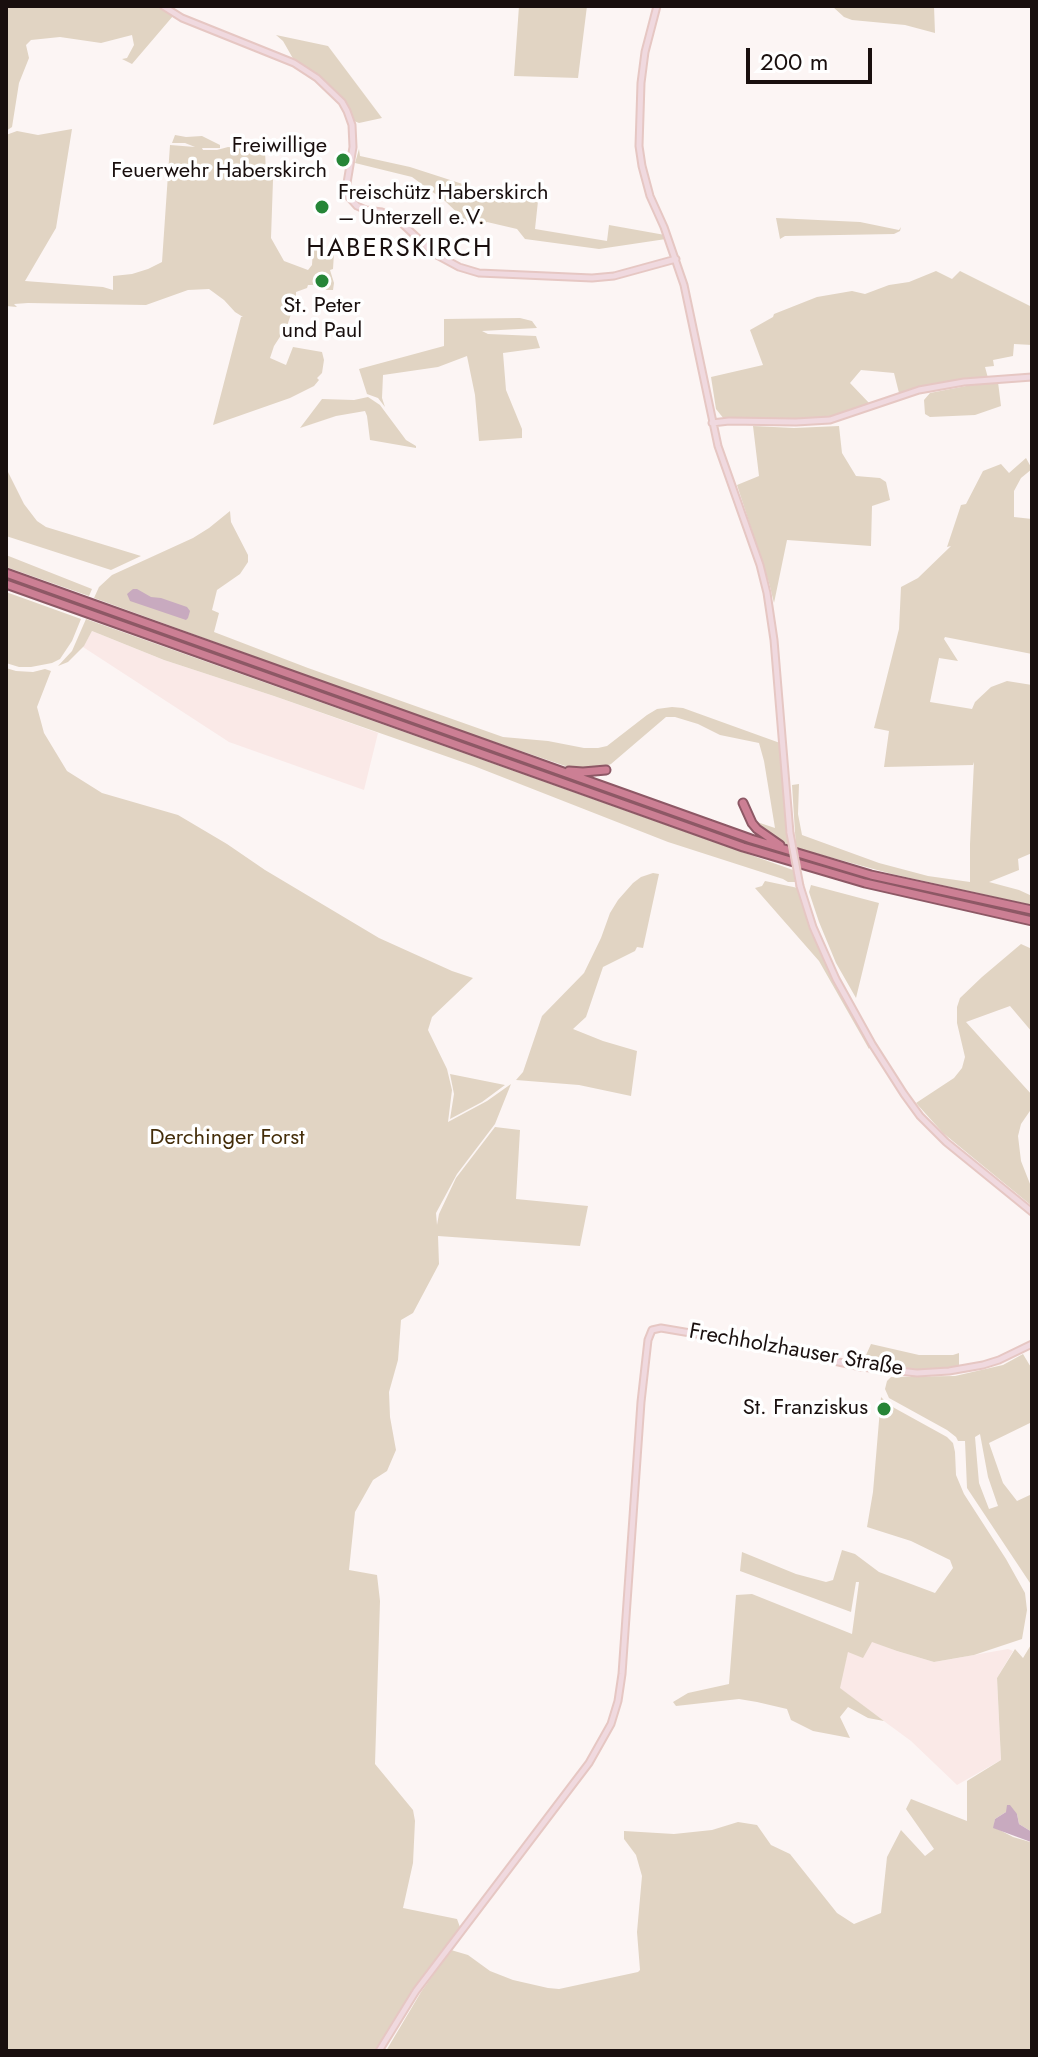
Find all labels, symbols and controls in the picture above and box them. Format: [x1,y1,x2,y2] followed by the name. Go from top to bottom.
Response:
[750,32,876,82] scale bar
[760,44,828,79] text: 200 m
[111,134,327,186] place label: Freiwillige Feuerwehr Haberskirch
[334,151,352,169] marker: Freiwillige Feuerwehr Haberskirch
[338,181,549,232] place label: Freischütz Haberskirch – Unterzell e.V.
[313,198,331,216] marker: Freischütz Haberskirch – Unterzell e.V.
[306,234,494,266] district label: HABERSKIRCH
[313,272,331,290] marker: St. Peter und Paul
[282,294,362,346] place label: St. Peter und Paul
[150,1126,304,1152] park label: Derchinger Forst
[687,1319,905,1383] street label: Frechholzhauser Straße
[743,1396,868,1422] place label: St. Franziskus
[875,1400,893,1418] marker: St. Franziskus

